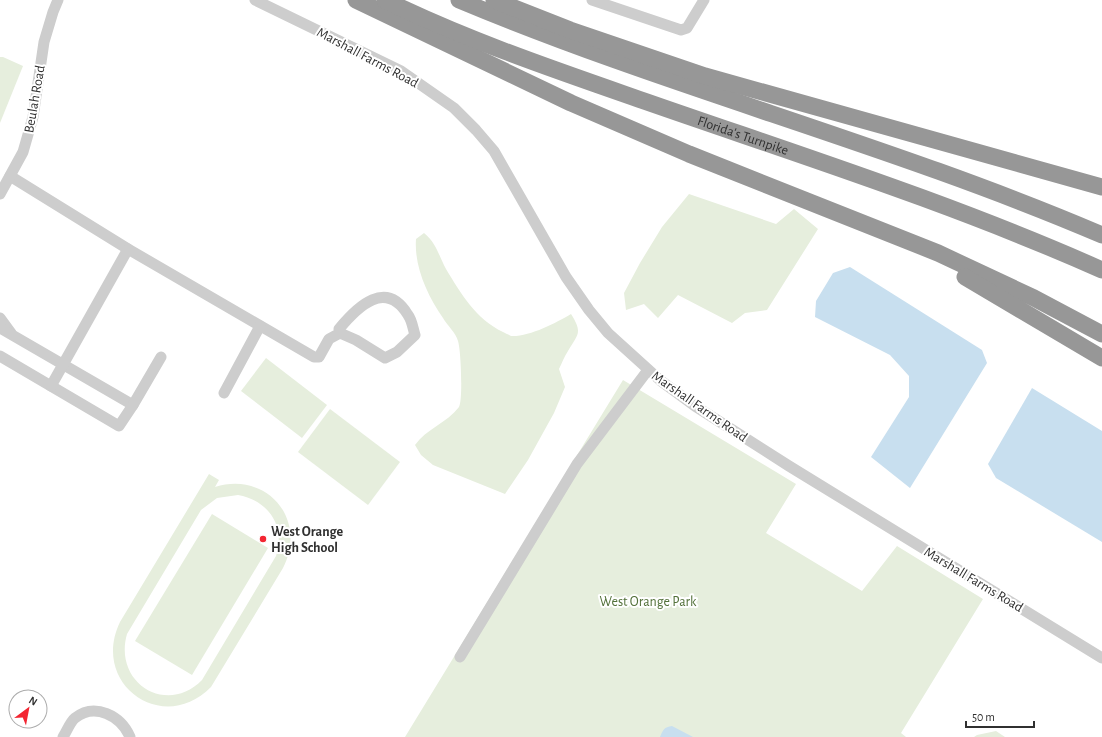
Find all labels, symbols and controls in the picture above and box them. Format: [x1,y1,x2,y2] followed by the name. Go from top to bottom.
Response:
[314,25,421,91] street label: Marshall Farms Road
[22,64,48,134] street label: Beulah Road
[695,114,790,158] street label: Florida's Turnpike
[649,369,750,445] street label: Marshall Farms Road
[271,525,343,555] place label: West Orange High School
[258,534,268,544] marker: West Orange High School
[921,545,1026,615] street label: Marshall Farms Road
[600,595,697,609] park label: West Orange Park
[8,689,48,729] north arrow
[27,694,39,708] text: N
[966,703,1034,729] scale bar
[972,711,995,723] text: 50 m

